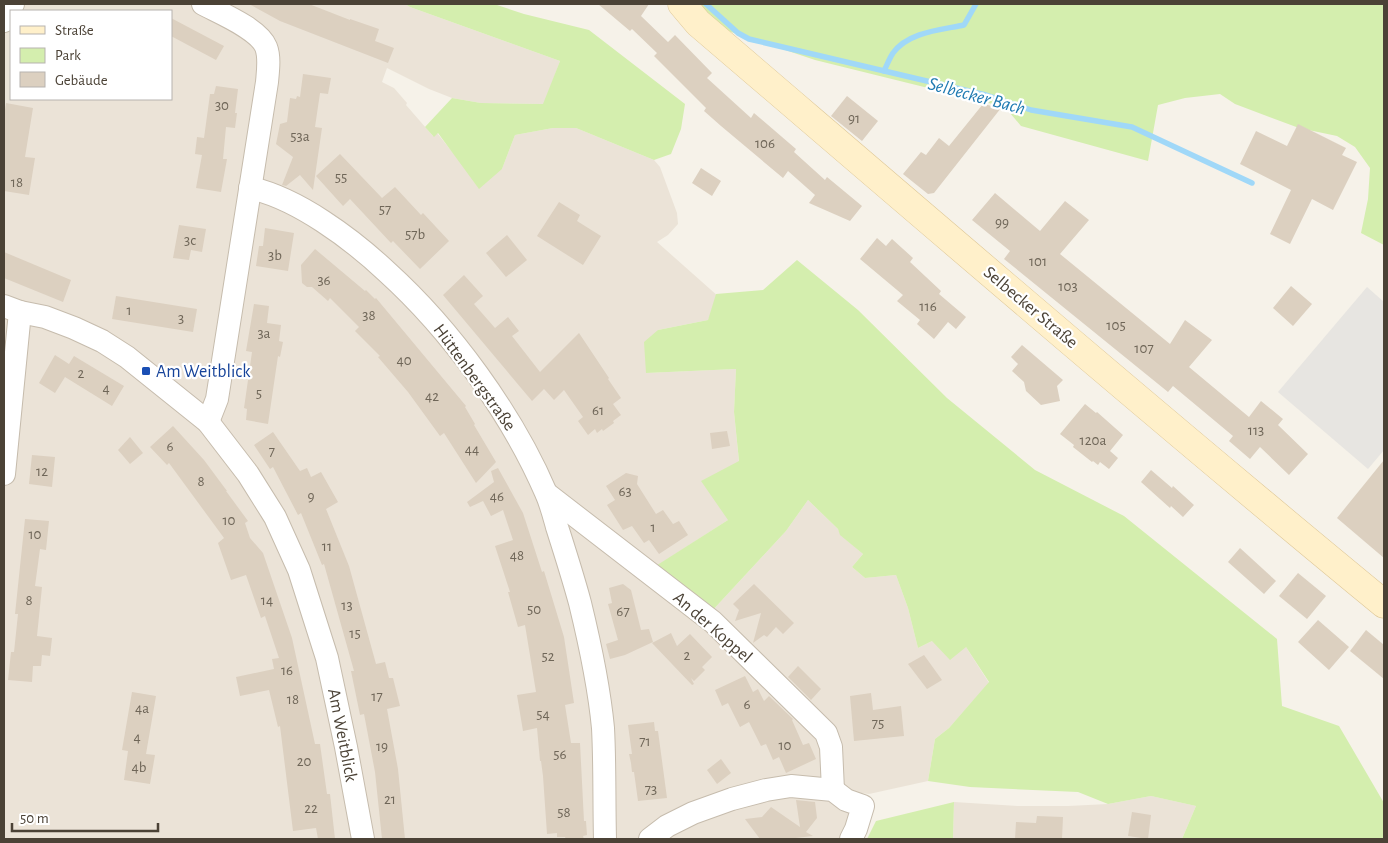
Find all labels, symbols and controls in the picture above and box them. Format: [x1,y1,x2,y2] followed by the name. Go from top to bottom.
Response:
[10,10,172,100] legend
[55,23,94,38] text: Straße
[55,48,81,63] text: Park
[55,73,108,88] text: Gebäude
[926,74,1027,119] water label: Selbecker Bach
[215,98,229,113] house number: 30
[848,111,860,126] house number: 91
[290,129,310,144] house number: 53a
[755,136,775,151] house number: 106
[335,170,347,185] house number: 55
[11,175,23,190] house number: 18
[379,202,391,217] house number: 57
[995,215,1009,230] house number: 99
[405,227,425,242] house number: 57b
[184,233,196,248] house number: 3c
[268,248,282,263] house number: 3b
[1029,254,1047,269] house number: 101
[980,263,1081,352] street label: Selbecker Straße
[317,273,331,288] house number: 36
[1058,279,1078,294] house number: 103
[919,299,937,314] house number: 116
[126,303,132,318] house number: 1
[362,308,376,323] house number: 38
[178,311,184,326] house number: 3
[1106,318,1126,333] house number: 105
[430,321,519,434] street label: Hüttenbergstraße
[257,326,271,341] house number: 3a
[1134,341,1154,356] house number: 107
[396,353,412,368] house number: 40
[156,363,251,381] place label: Am Weitblick
[140,365,152,377] marker: Am Weitblick
[78,366,85,381] house number: 2
[102,381,110,396] house number: 4
[256,386,262,401] house number: 5
[425,389,439,404] house number: 42
[592,403,604,418] house number: 61
[1248,423,1264,438] house number: 113
[1080,433,1106,448] house number: 120a
[166,439,174,454] house number: 6
[465,442,479,457] house number: 44
[269,444,275,459] house number: 7
[36,464,48,479] house number: 12
[197,474,205,489] house number: 8
[618,484,632,499] house number: 63
[307,489,315,504] house number: 9
[490,489,504,504] house number: 46
[222,513,236,528] house number: 10
[650,520,656,535] house number: 1
[28,527,42,542] house number: 10
[322,539,332,554] house number: 11
[510,548,524,563] house number: 48
[669,589,755,667] street label: An der Koppel
[25,593,33,608] house number: 8
[261,593,273,608] house number: 14
[341,598,353,613] house number: 13
[527,602,541,617] house number: 50
[616,604,630,619] house number: 67
[349,626,361,641] house number: 15
[684,648,691,663] house number: 2
[541,649,555,664] house number: 52
[281,663,293,678] house number: 16
[324,687,360,784] street label: Am Weitblick
[371,689,383,704] house number: 17
[287,692,299,707] house number: 18
[743,697,751,712] house number: 6
[135,701,149,716] house number: 4a
[536,707,550,722] house number: 54
[872,716,884,731] house number: 75
[133,730,141,745] house number: 4
[639,734,651,749] house number: 71
[778,738,792,753] house number: 10
[376,739,388,754] house number: 19
[553,747,567,762] house number: 56
[297,754,311,769] house number: 20
[132,760,147,775] house number: 4b
[645,782,657,797] house number: 73
[384,792,396,807] house number: 21
[12,800,159,832] scale bar
[304,801,318,816] house number: 22
[557,805,571,820] house number: 58
[20,811,49,826] text: 50 m

